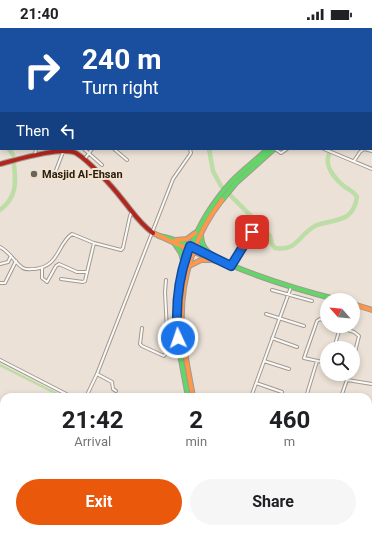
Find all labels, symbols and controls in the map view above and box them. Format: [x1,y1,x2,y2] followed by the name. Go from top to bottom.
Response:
[20,5,59,23] text: 21:40
[82,43,161,76] text: 240 m
[16,44,68,96] icon: right
[82,77,159,98] text: Turn right
[57,120,79,142] icon: left
[16,122,49,140] text: Then
[42,168,123,181] place label: Masjid Al-Ehsan
[29,169,39,179] marker: Masjid Al-Ehsan
[235,215,269,249] pin
[241,221,263,243] icon: arrive
[320,293,360,333] north arrow
[320,293,360,381] map controls
[157,317,199,359] position arrow
[320,341,360,381] button: search
[62,406,124,434] text: 21:42
[189,406,203,434] text: 2
[269,406,310,434] text: 460
[74,434,111,449] text: Arrival
[185,434,207,449] text: min
[284,434,295,449] text: m
[16,479,182,525] button: Exit
[190,479,356,525] button: Share

